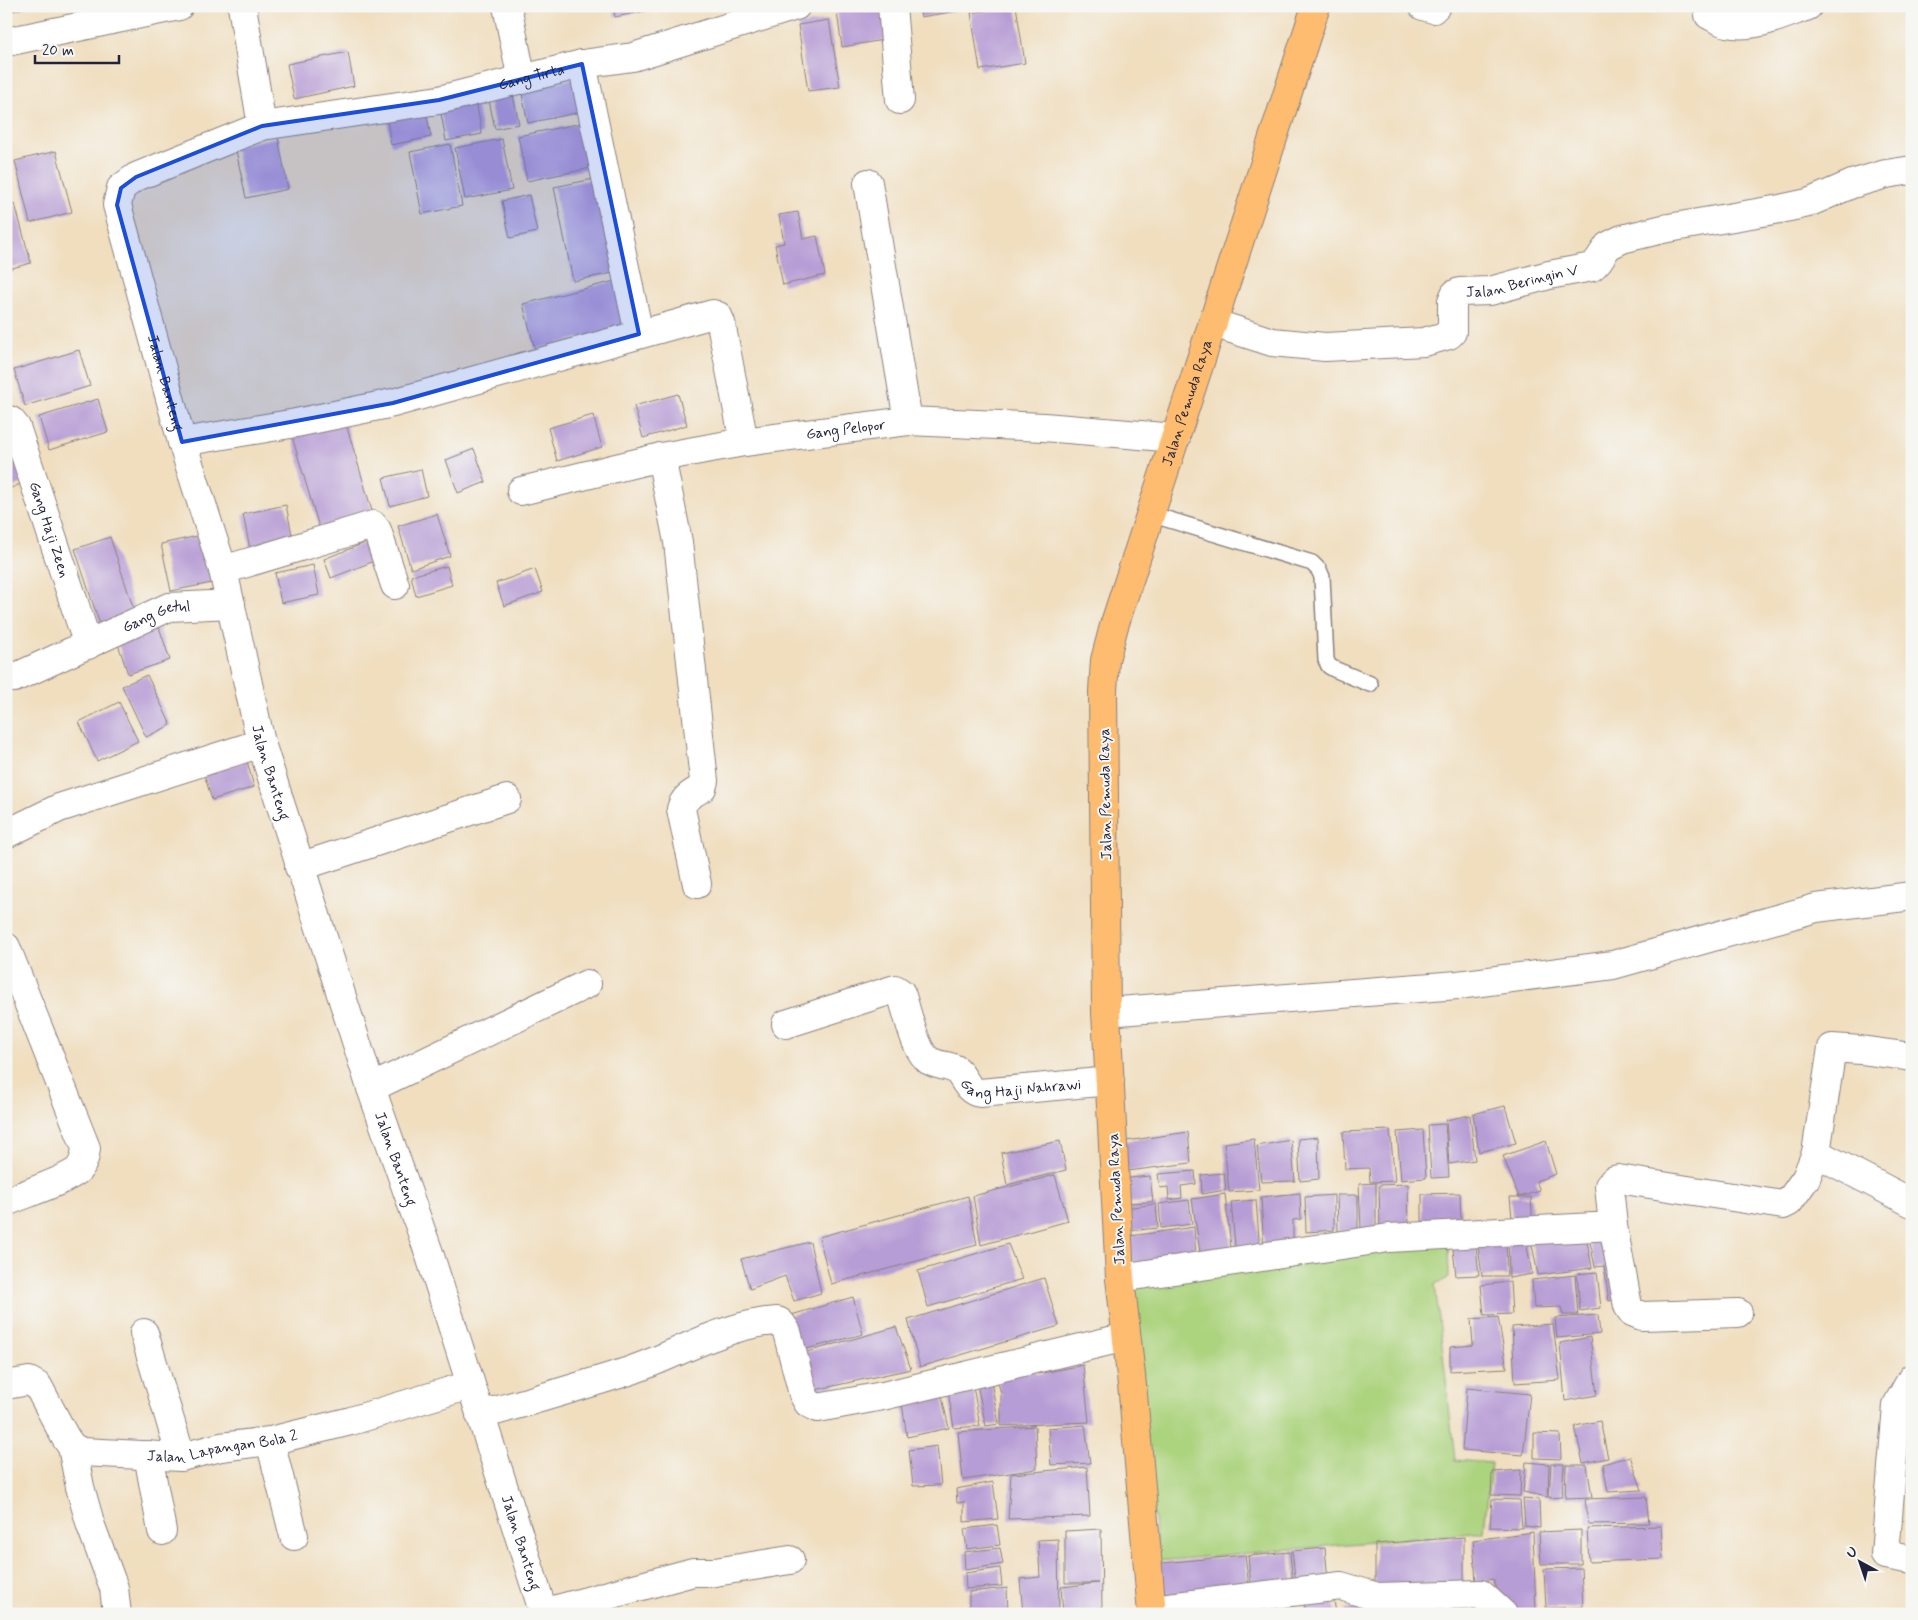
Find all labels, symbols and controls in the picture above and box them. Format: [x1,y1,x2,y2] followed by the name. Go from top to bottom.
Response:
[35,32,119,64] scale bar
[42,41,74,61] text: 20 m
[496,60,567,96] street label: Gang Tirta
[1466,261,1580,303] street label: Jalan Beringin V
[142,333,188,434] street label: Jalan Banteng
[1158,337,1218,469] street label: Jalan Pemuda Raya
[805,415,887,445] street label: Gang Pelopor
[24,479,74,580] street label: Gang Haji Zeen
[119,597,191,638] street label: Gang Getul
[246,723,294,823] street label: Jalan Banteng
[1095,728,1117,860] street label: Jalan Pemuda Raya
[955,1075,1082,1105] street label: Gang Haji Nahrawi
[369,1109,421,1209] street label: Jalan Banteng
[1104,1132,1130,1265] street label: Jalan Pemuda Raya
[146,1426,300,1468] street label: Jalan Lapangan Bola 2
[496,1493,545,1594] street label: Jalan Banteng
[1836,1538,1886,1588] north arrow
[1843,1543,1862,1563] text: U

